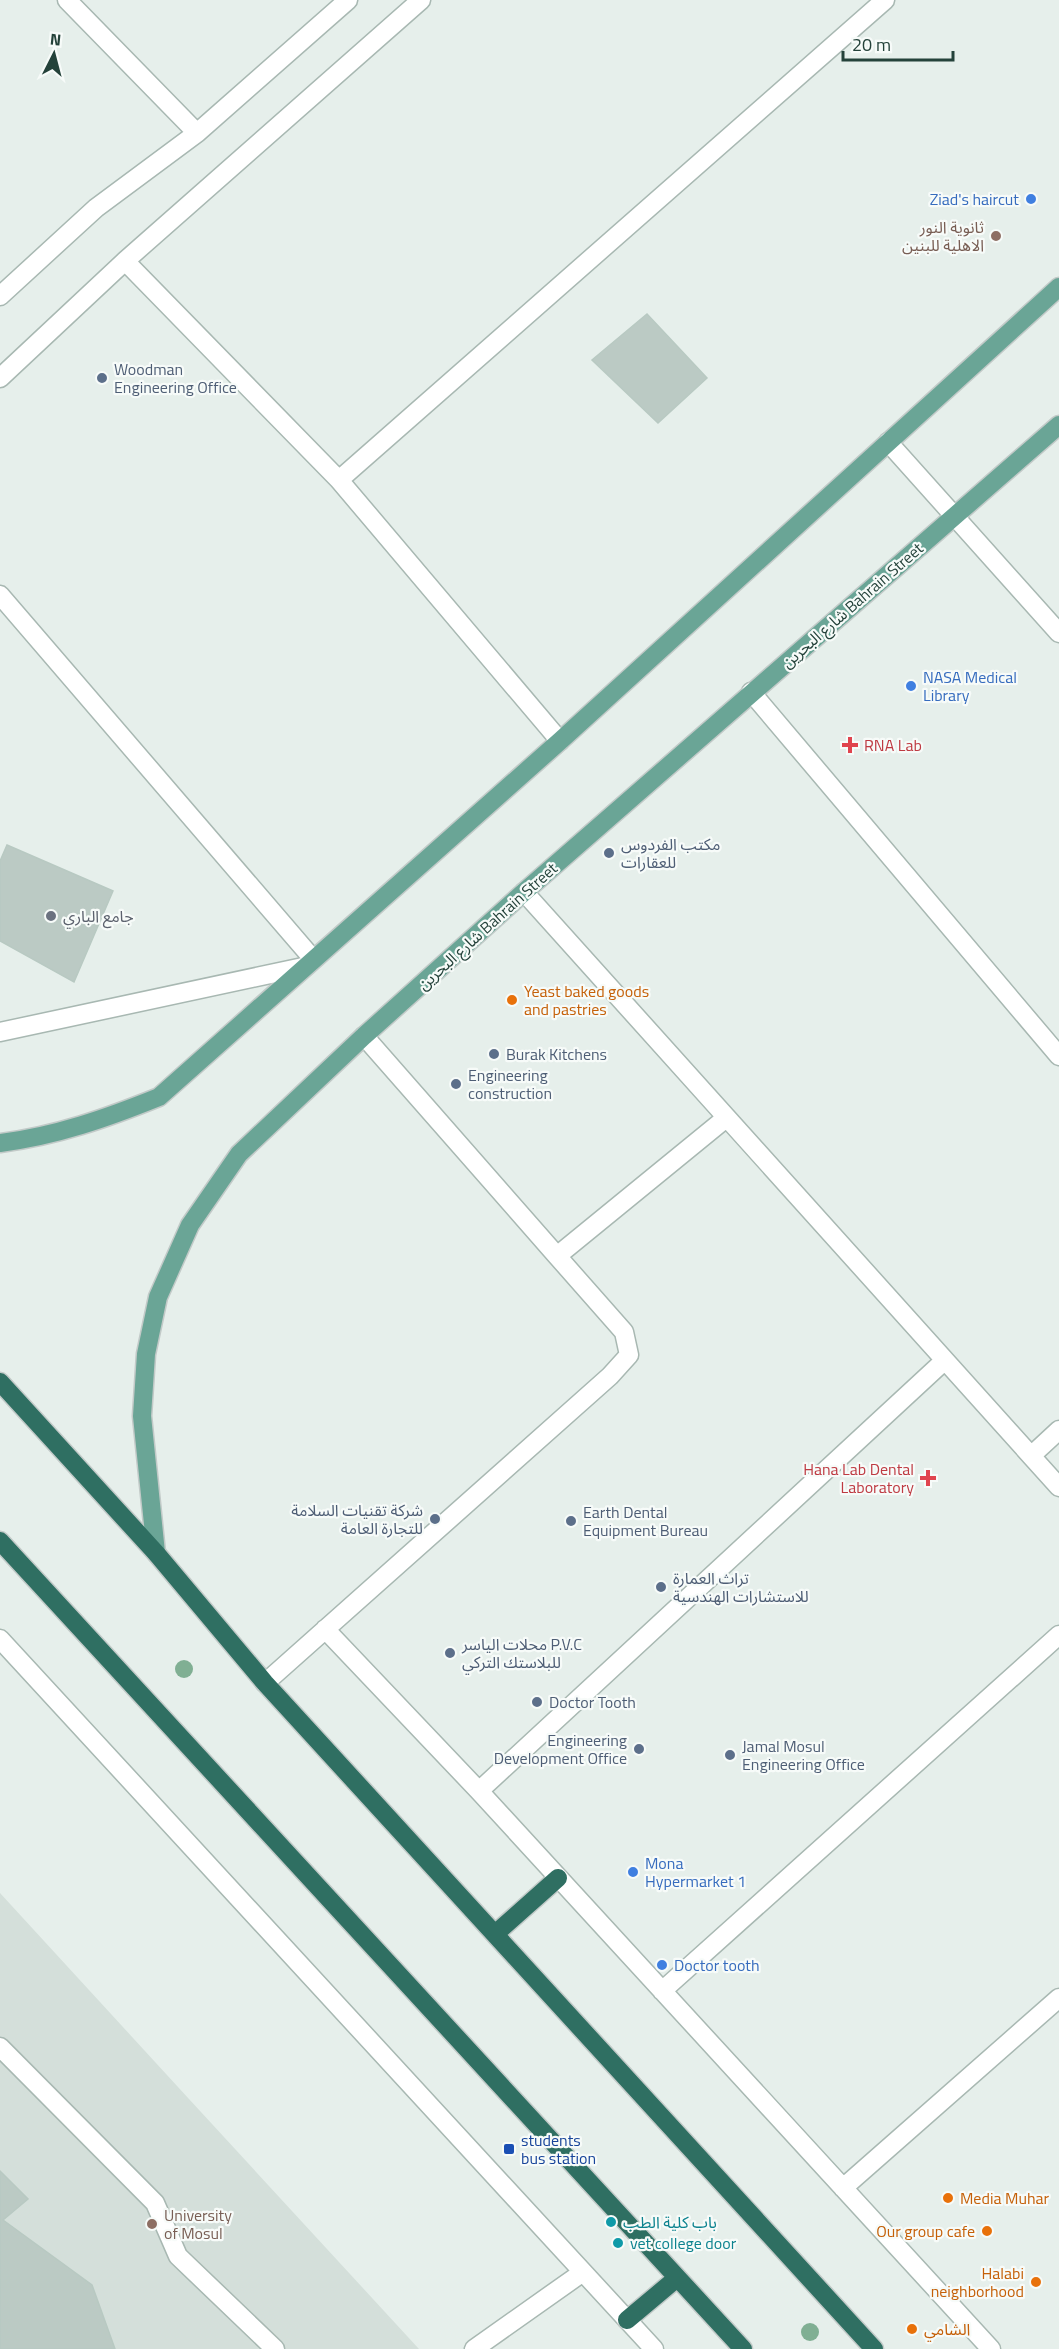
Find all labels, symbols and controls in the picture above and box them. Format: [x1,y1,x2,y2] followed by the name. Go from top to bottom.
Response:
[24,24,84,84] north arrow
[843,24,952,62] scale bar
[49,27,62,52] text: N
[852,31,891,58] text: 20 m
[930,187,1019,211] place label: Ziad's haircut
[1024,192,1038,206] marker: Ziad's haircut
[902,215,984,257] place label: ثانوية النور الاهلية للبنين
[989,229,1003,243] marker: ثانوية النور الاهلية للبنين
[114,357,237,399] place label: Woodman Engineering Office
[95,371,109,385] marker: Woodman Engineering Office
[776,536,929,674] street label: شارع البحرين Bahrain Street
[923,665,1017,707] place label: NASA Medical Library
[904,679,918,693] marker: NASA Medical Library
[864,733,922,757] place label: RNA Lab
[841,736,859,754] marker: RNA Lab
[621,832,720,874] place label: مكتب الفردوس للعقارات
[602,846,616,860] marker: مكتب الفردوس للعقارات
[412,856,563,996] street label: شارع البحرين Bahrain Street
[63,904,134,929] place label: جامع الباري
[44,909,58,923] marker: جامع الباري
[524,979,649,1021] place label: Yeast baked goods and pastries
[505,993,519,1007] marker: Yeast baked goods and pastries
[506,1042,607,1066] place label: Burak Kitchens
[487,1047,501,1061] marker: Burak Kitchens
[468,1063,552,1105] place label: Engineering construction
[449,1077,463,1091] marker: Engineering construction
[803,1457,914,1499] place label: Hana Lab Dental Laboratory
[919,1469,937,1487] marker: Hana Lab Dental Laboratory
[291,1498,423,1540] place label: شركة تقنيات السلامة للتجارة العامة
[583,1500,708,1542] place label: Earth Dental Equipment Bureau
[428,1512,442,1526] marker: شركة تقنيات السلامة للتجارة العامة
[564,1514,578,1528] marker: Earth Dental Equipment Bureau
[673,1566,809,1608] place label: تراث العمارة للاستشارات الهندسية
[654,1580,668,1594] marker: تراث العمارة للاستشارات الهندسية
[461,1632,582,1675] place label: محلات الياسر P.V.C للبلاستك التركي
[443,1646,457,1660] marker: محلات الياسر P.V.C للبلاستك التركي
[549,1690,636,1714] place label: Doctor Tooth
[530,1695,544,1709] marker: Doctor Tooth
[494,1728,627,1770] place label: Engineering Development Office
[742,1734,865,1776] place label: Jamal Mosul Engineering Office
[632,1742,646,1756] marker: Engineering Development Office
[723,1748,737,1762] marker: Jamal Mosul Engineering Office
[645,1851,746,1893] place label: Mona Hypermarket 1
[626,1865,640,1879] marker: Mona Hypermarket 1
[674,1953,760,1977] place label: Doctor tooth
[655,1958,669,1972] marker: Doctor tooth
[521,2128,596,2170] place label: students bus station
[502,2142,516,2156] marker: students bus station
[960,2186,1049,2210] place label: Media Muhar
[941,2191,955,2205] marker: Media Muhar
[164,2203,232,2245] place label: University of Mosul
[623,2210,717,2234] place label: باب كلية الطب
[604,2215,618,2229] marker: باب كلية الطب
[145,2217,159,2231] marker: University of Mosul
[876,2219,975,2243] place label: Our group cafe
[980,2224,994,2238] marker: Our group cafe
[630,2231,737,2255] place label: vet college door
[611,2236,625,2250] marker: vet college door
[931,2261,1024,2303] place label: Halabi neighborhood
[1029,2275,1043,2289] marker: Halabi neighborhood
[924,2317,970,2342] place label: الشامي
[905,2322,919,2336] marker: الشامي

